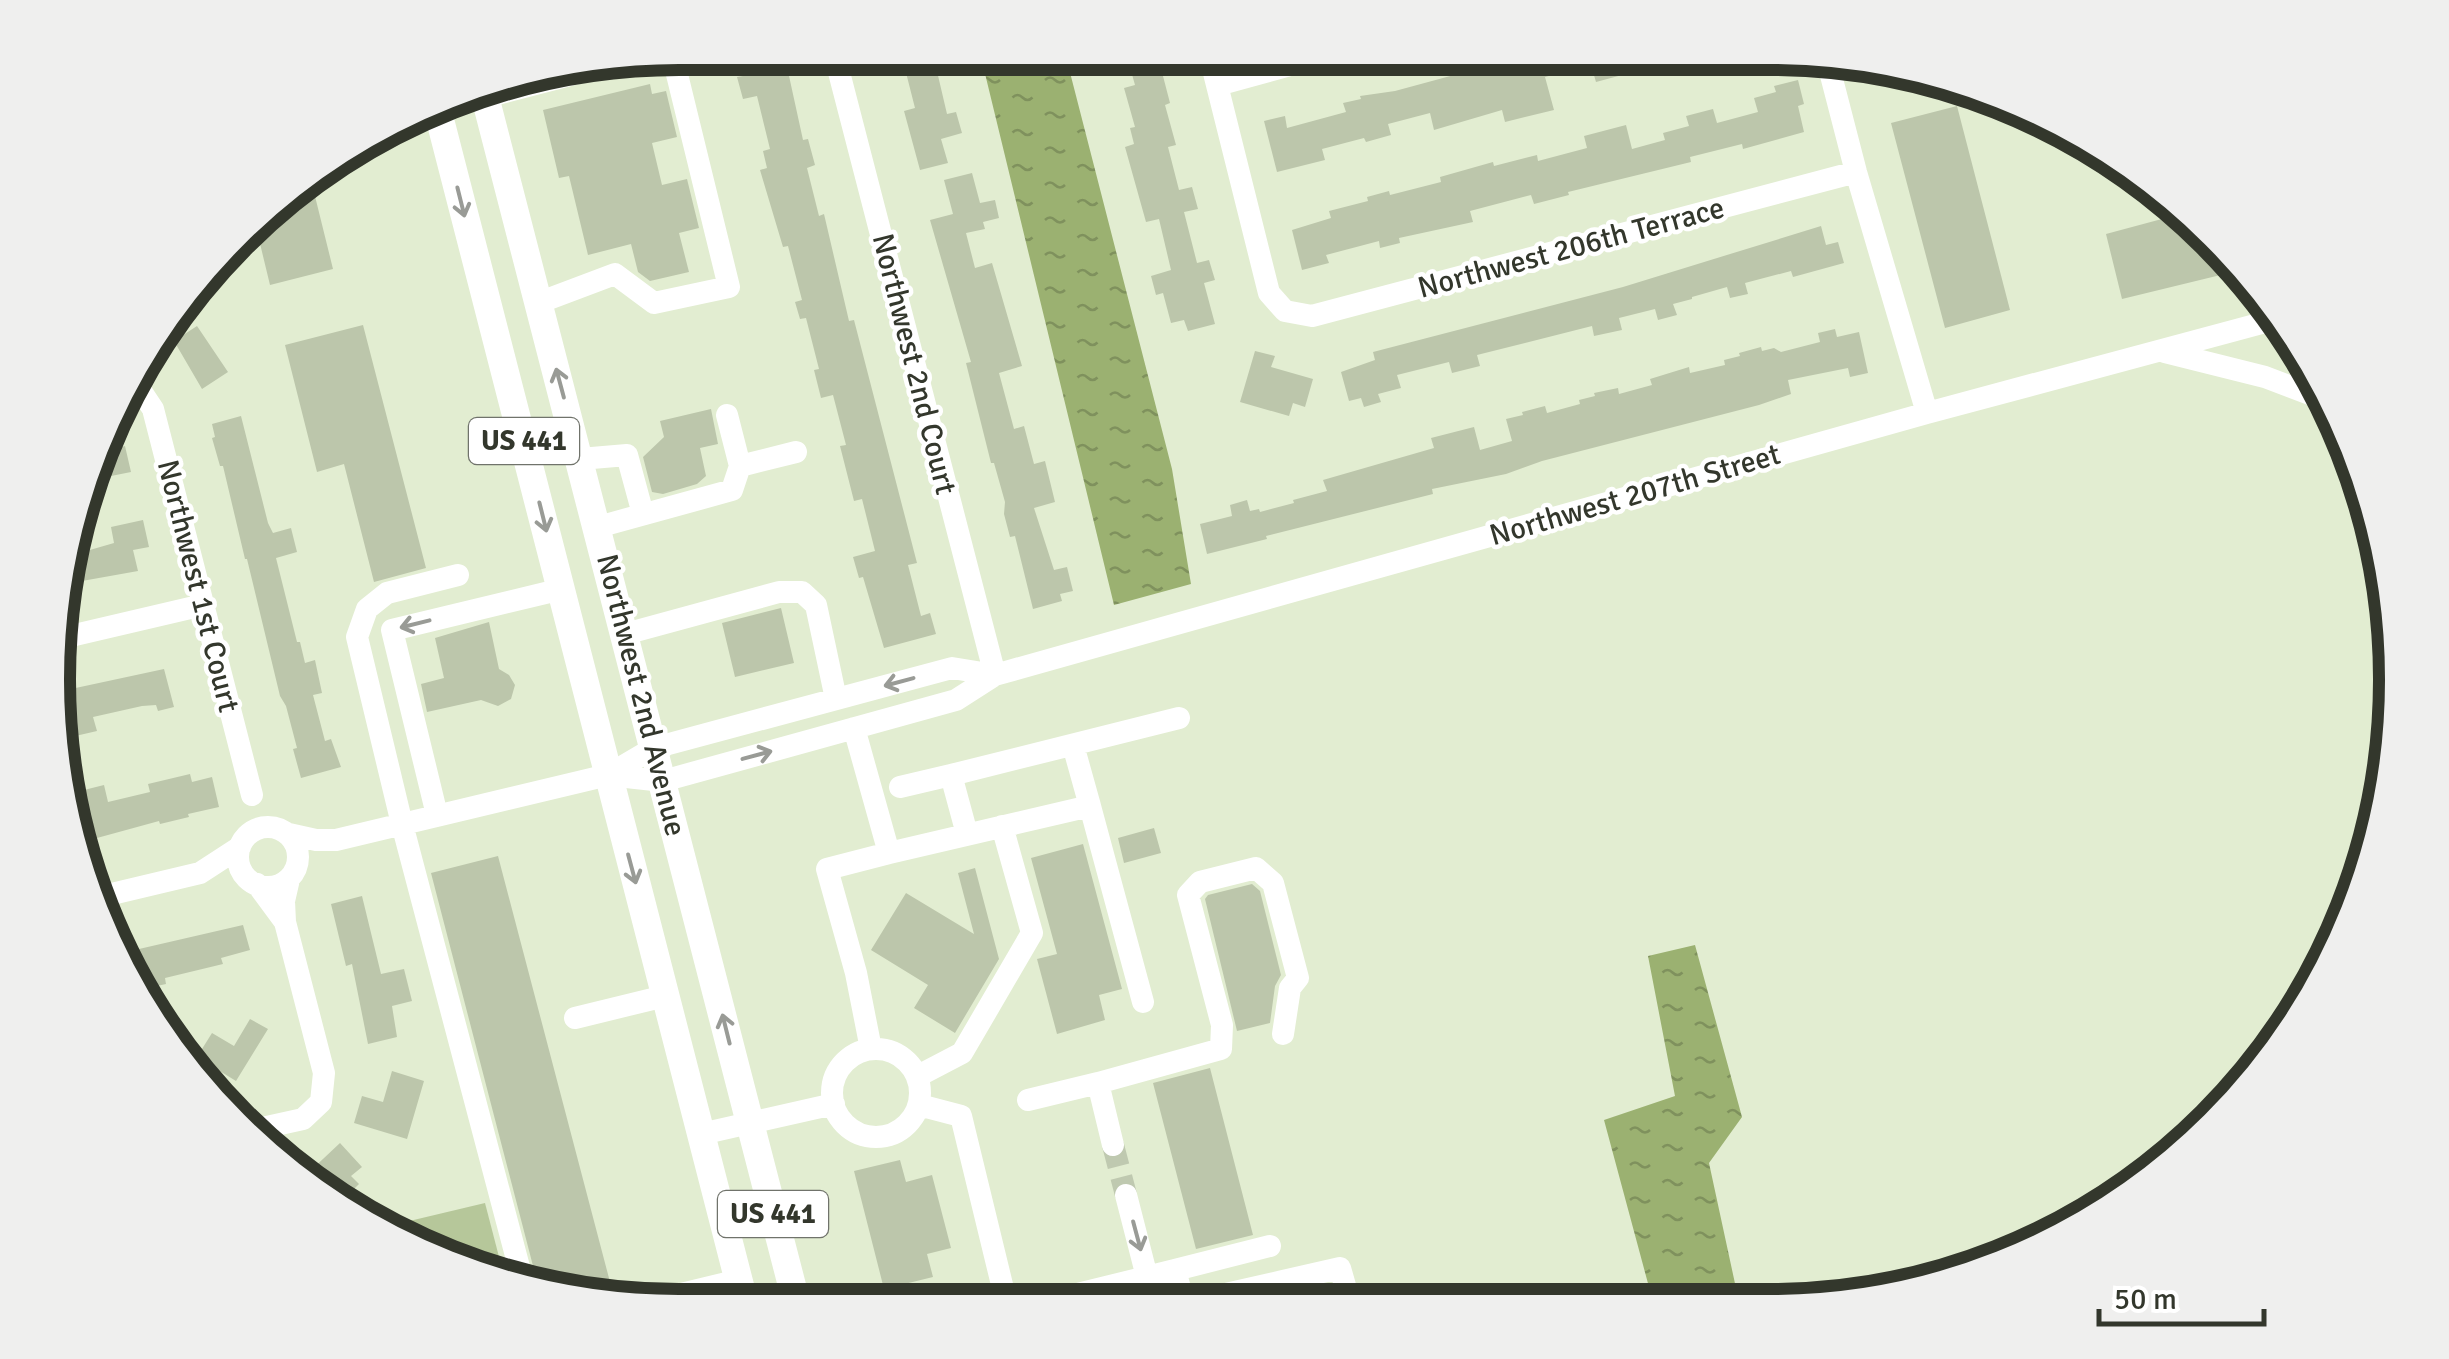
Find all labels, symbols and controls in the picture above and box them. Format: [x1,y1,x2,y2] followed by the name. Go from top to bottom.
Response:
[453,185,471,217] one-way arrow
[1414,189,1728,307] street label: Northwest 206th Terrace
[864,230,964,498] street label: Northwest 2nd Court
[549,368,568,399] one-way arrow
[469,418,579,464] road number: US 441
[1485,436,1785,554] street label: Northwest 207th Street
[149,456,247,716] street label: Northwest 1st Court
[535,501,554,532] one-way arrow
[588,550,694,840] street label: Northwest 2nd Avenue
[400,616,432,634] one-way arrow
[884,674,916,693] one-way arrow
[741,744,772,763] one-way arrow
[624,853,643,884] one-way arrow
[715,1014,734,1045] one-way arrow
[718,1191,828,1237] road number: US 441
[1128,1220,1147,1251] one-way arrow
[2099,1264,2264,1326] scale bar
[2114,1281,2177,1318] text: 50 m

